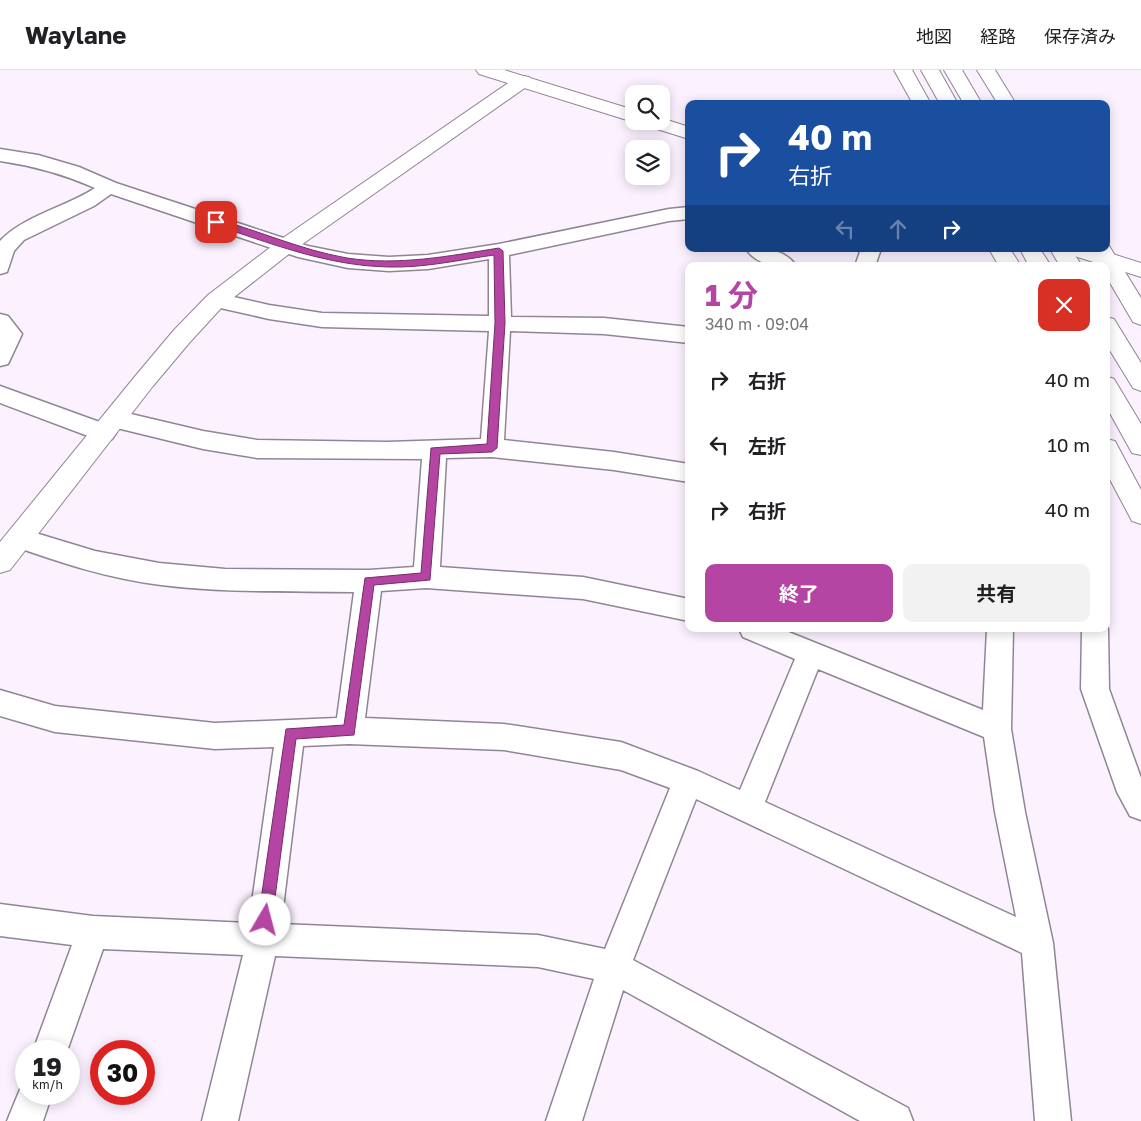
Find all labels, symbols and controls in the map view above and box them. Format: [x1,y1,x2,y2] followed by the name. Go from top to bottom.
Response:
[25,20,126,49] text: Waylane
[916,25,952,47] text: 地図
[980,25,1016,47] text: 経路
[1044,25,1116,47] text: 保存済み
[625,85,670,185] map controls
[625,85,670,130] button: search
[788,116,872,158] text: 40 m
[705,120,770,185] icon: right
[625,140,670,185] button: layers
[788,162,832,189] text: 右折
[195,201,237,243] pin
[202,208,230,236] icon: arrive
[831,215,859,243] icon: left
[884,215,912,243] icon: ahead
[937,215,965,243] icon: right
[705,277,758,313] text: 1 分
[1038,279,1090,331] button: close
[705,314,809,334] text: 340 m · 09:04
[705,366,733,394] icon: right
[1045,368,1090,391] text: 40 m
[748,369,786,392] text: 右折
[705,431,733,459] icon: left
[1047,433,1090,456] text: 10 m
[748,434,786,457] text: 左折
[705,496,733,524] icon: right
[1045,498,1090,521] text: 40 m
[748,499,786,522] text: 右折
[705,564,893,622] button: 終了
[903,564,1090,622] button: 共有
[238,893,290,945] position arrow
[90,1040,155,1105] speed limit sign: 30
[33,1051,62,1082] text: 19
[32,1077,63,1092] text: km/h

